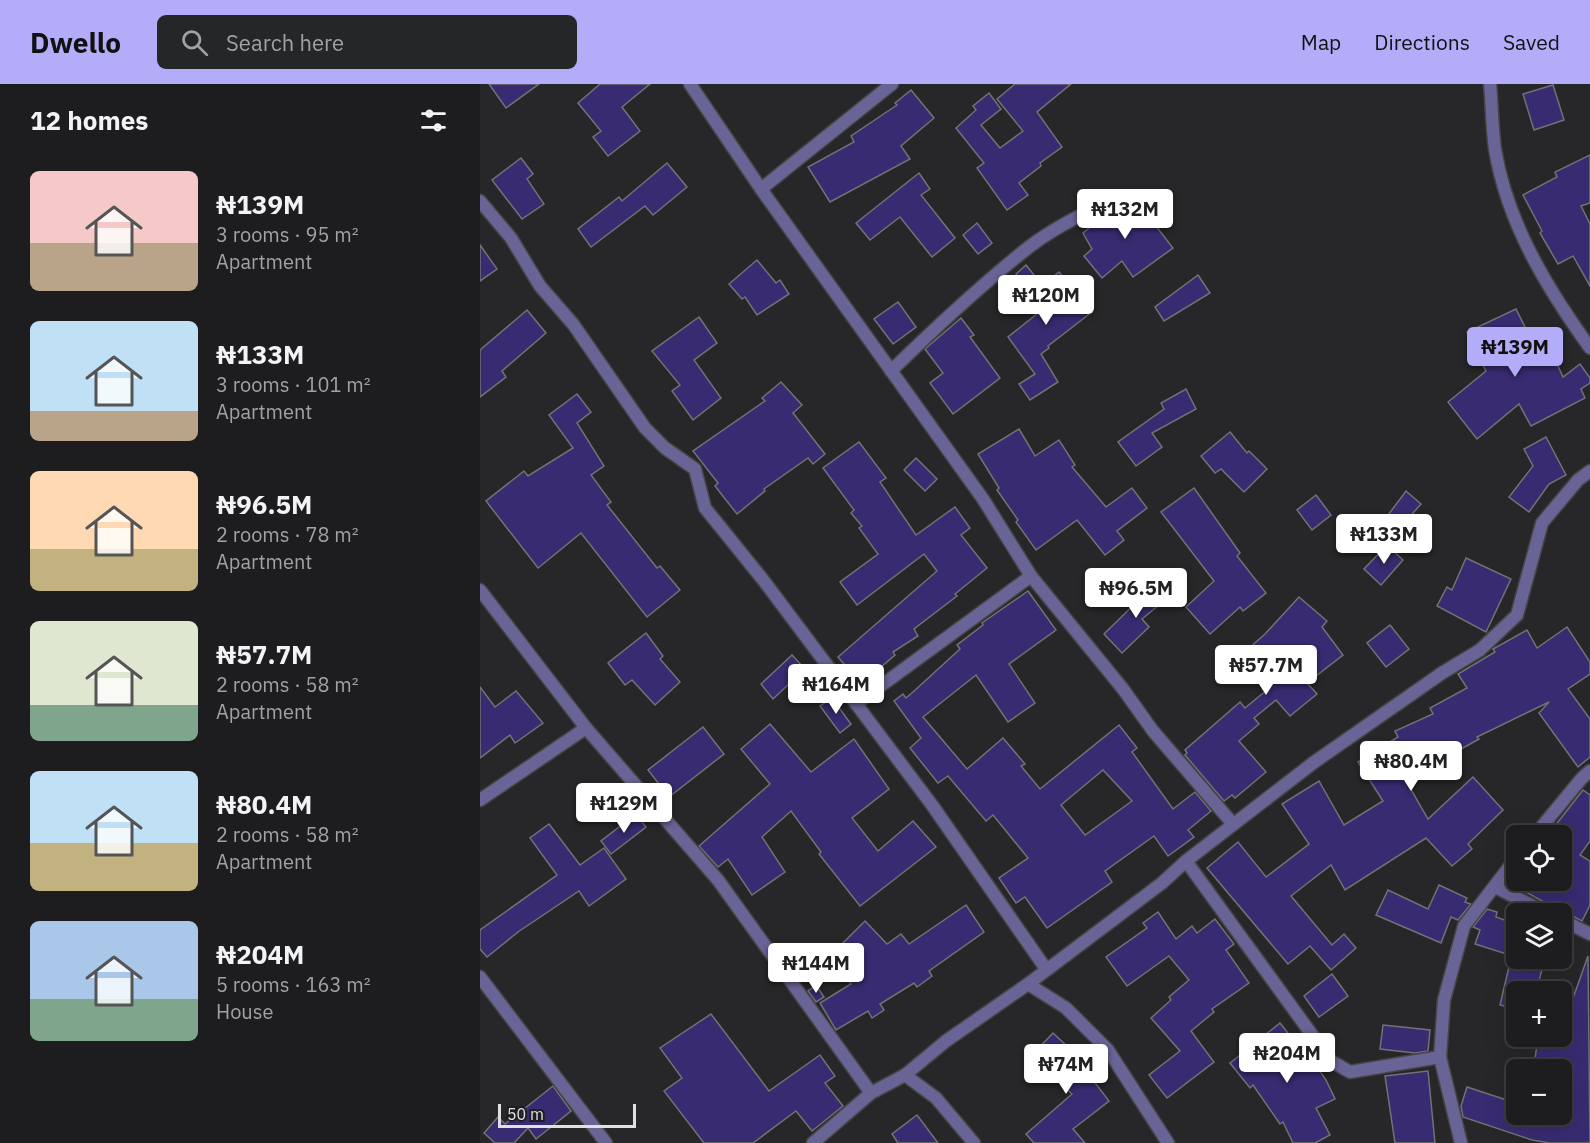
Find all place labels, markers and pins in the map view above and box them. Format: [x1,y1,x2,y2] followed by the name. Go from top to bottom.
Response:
[1083,189,1167,240] pin: ₦132M
[1004,275,1088,326] pin: ₦120M
[1473,327,1557,378] pin: ₦139M
[1342,514,1426,565] pin: ₦133M
[1087,568,1185,619] pin: ₦96.5M
[1217,645,1315,696] pin: ₦57.7M
[794,664,878,715] pin: ₦164M
[1362,741,1460,792] pin: ₦80.4M
[582,783,666,834] pin: ₦129M
[774,943,858,994] pin: ₦144M
[1245,1033,1329,1084] pin: ₦204M
[1030,1044,1102,1095] pin: ₦74M

